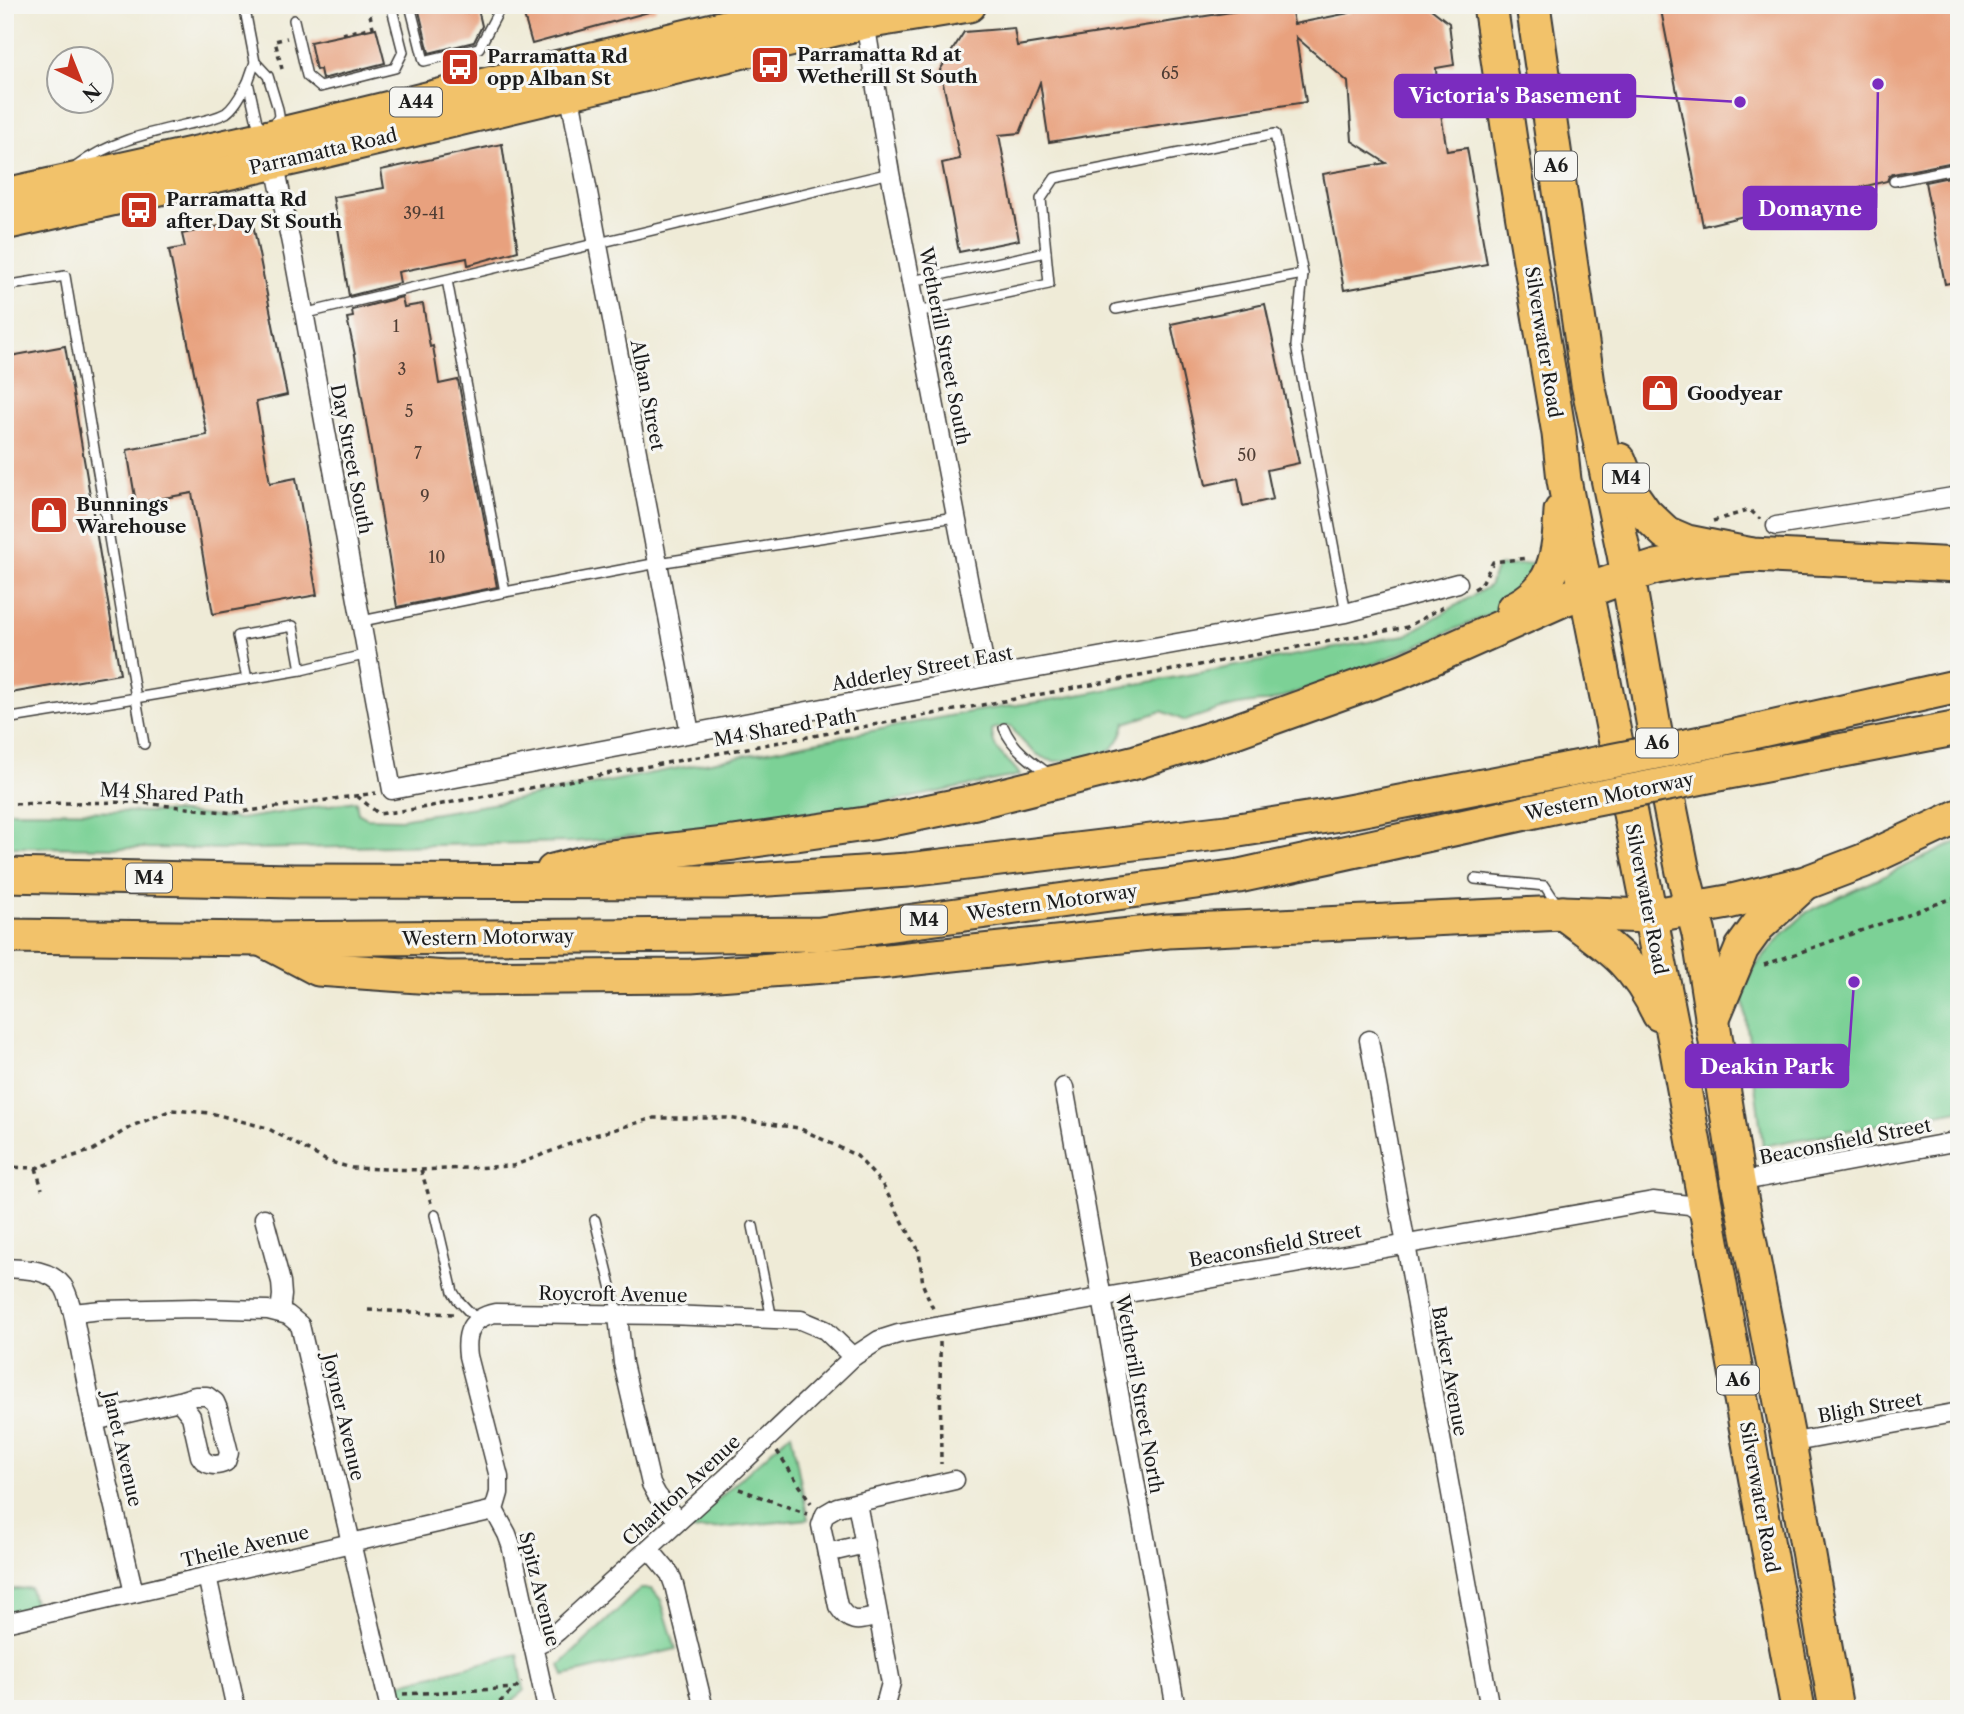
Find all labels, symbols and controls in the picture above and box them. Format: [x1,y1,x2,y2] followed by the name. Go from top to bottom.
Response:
[796,43,978,88] place label: Parramatta Rd at Wetherill St South
[749,44,791,86] bus stop icon: Parramatta Rd at Wetherill St South
[487,45,628,90] place label: Parramatta Rd opp Alban St
[46,46,116,116] north arrow
[439,46,481,88] bus stop icon: Parramatta Rd opp Alban St
[1161,63,1179,83] house number: 65
[1395,75,1635,117] callout: Victoria's Basement
[77,78,105,106] text: N
[1408,83,1622,108] text: Victoria's Basement
[390,88,442,116] road number: A44
[247,123,400,180] street label: Parramatta Road
[1535,152,1577,181] road number: A6
[1744,187,1876,229] callout: Domayne
[166,188,342,233] place label: Parramatta Rd after Day St South
[118,189,160,231] bus stop icon: Parramatta Rd after Day St South
[1758,196,1862,221] text: Domayne
[403,203,445,223] house number: 39-41
[914,244,975,447] street label: Wetherill Street South
[1520,265,1567,420] street label: Silverwater Road
[393,316,400,336] house number: 1
[625,337,670,453] street label: Alban Street
[398,359,406,379] house number: 3
[1639,372,1681,414] shop icon: Goodyear
[326,382,377,536] street label: Day Street South
[1687,382,1783,405] place label: Goodyear
[405,401,413,421] house number: 5
[414,443,422,463] house number: 7
[1238,445,1256,465] house number: 50
[1603,464,1649,492] road number: M4
[420,486,430,506] house number: 9
[75,493,186,538] place label: Bunnings Warehouse
[28,494,70,536] shop icon: Bunnings Warehouse
[429,547,445,567] house number: 10
[829,641,1015,696] street label: Adderley Street East
[712,704,858,751] street label: M4 Shared Path
[1636,728,1678,758] road number: A6
[1521,767,1696,826] street label: Western Motorway
[99,778,245,809] street label: M4 Shared Path
[1621,822,1673,977] street label: Silverwater Road
[126,864,172,892] road number: M4
[964,879,1139,926] street label: Western Motorway
[901,905,947,934] road number: M4
[401,924,575,951] street label: Western Motorway
[1686,1045,1848,1087] callout: Deakin Park
[1700,1054,1835,1079] text: Deakin Park
[1757,1114,1933,1169] street label: Beaconsfield Street
[1187,1219,1363,1272] street label: Beaconsfield Street
[538,1282,688,1307] street label: Roycroft Avenue
[1111,1292,1168,1495] street label: Wetherill Street North
[1427,1304,1472,1438] street label: Barker Avenue
[317,1348,369,1483] street label: Joyner Avenue
[1717,1366,1759,1394] road number: A6
[97,1386,147,1509] street label: Janet Avenue
[1816,1387,1924,1428] street label: Bligh Street
[1735,1420,1784,1575] street label: Silverwater Road
[618,1430,745,1551] street label: Charlton Avenue
[179,1521,311,1572] street label: Theile Avenue
[514,1530,565,1649] street label: Spitz Avenue

